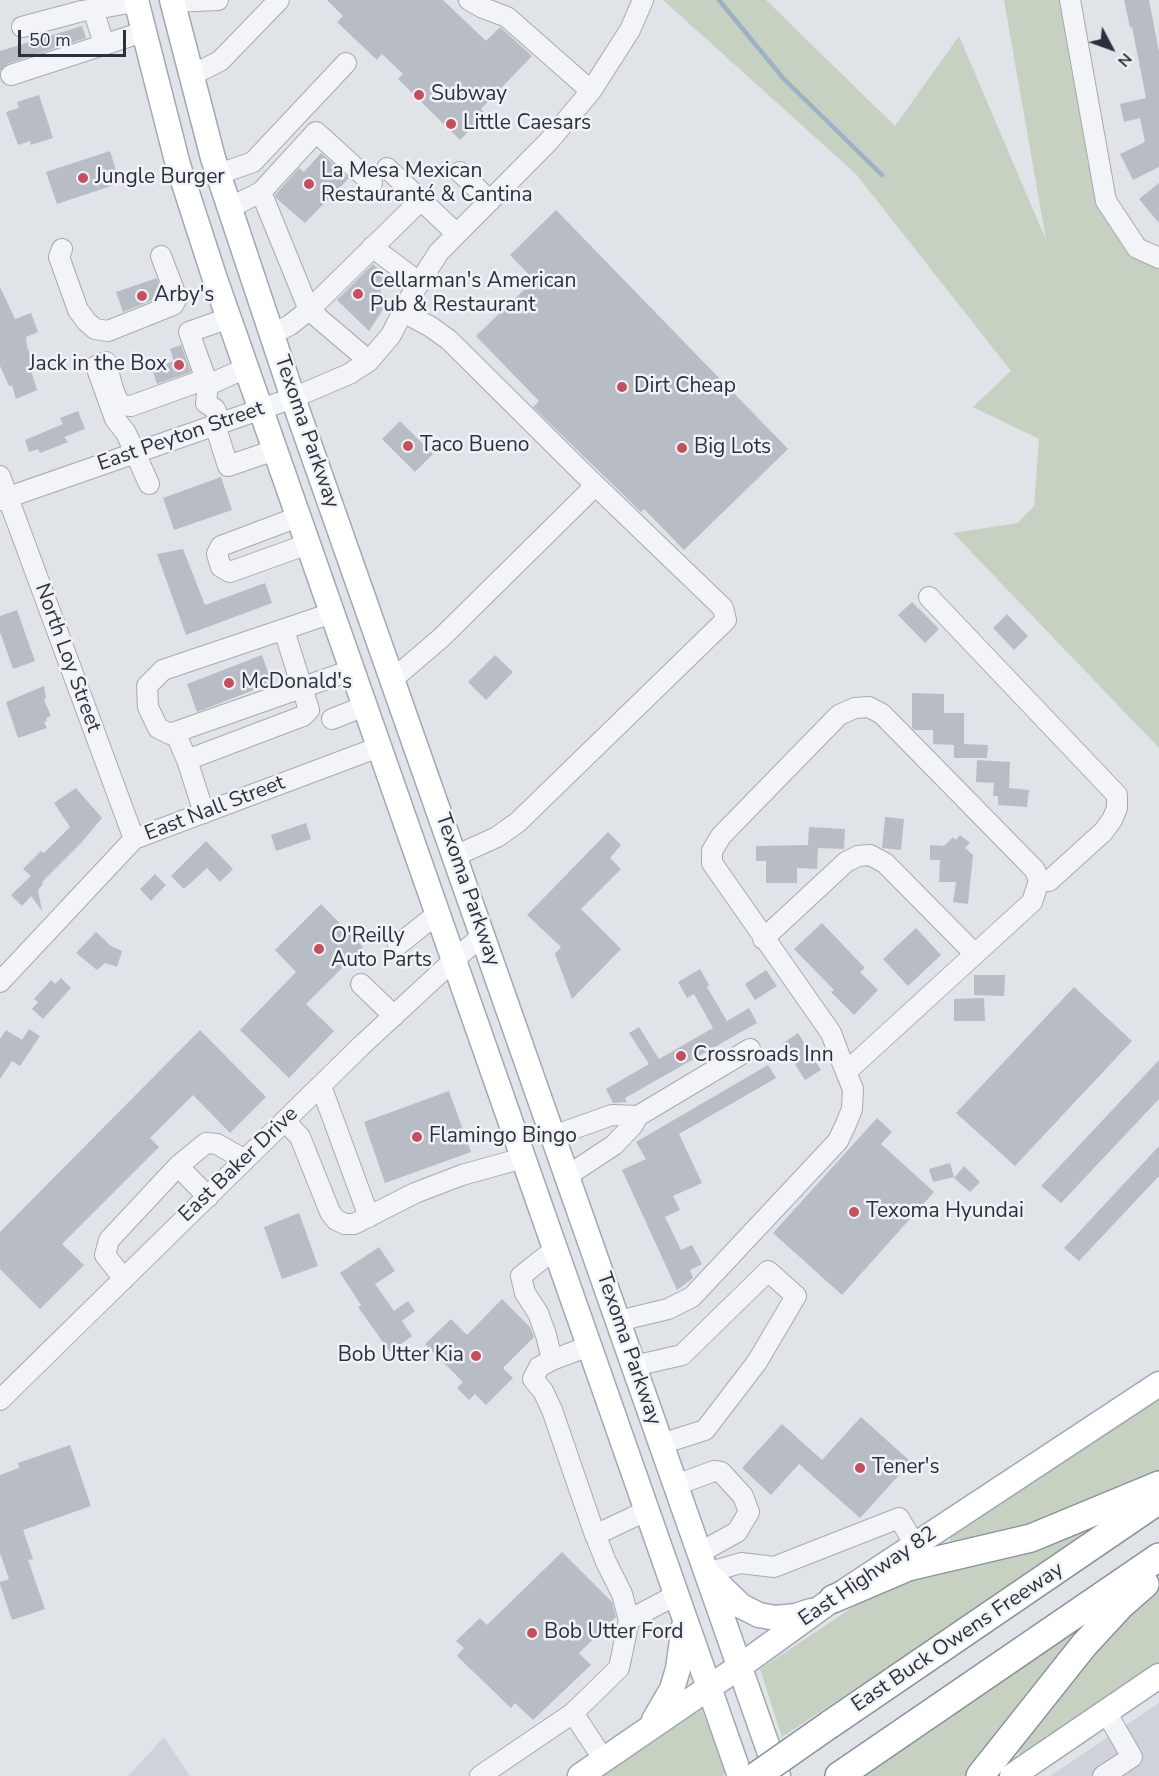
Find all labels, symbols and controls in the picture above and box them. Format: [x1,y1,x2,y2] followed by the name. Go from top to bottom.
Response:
[21,18,129,56] scale bar
[1081,18,1141,78] north arrow
[29,28,71,52] text: 50 m
[1112,48,1137,72] text: N
[431,82,507,108] place label: Subway
[412,88,426,102] marker: Subway
[463,111,591,137] place label: Little Caesars
[444,117,458,131] marker: Little Caesars
[321,159,533,209] place label: La Mesa Mexican Restauranté & Cantina
[95,165,225,191] place label: Jungle Burger
[76,171,90,185] marker: Jungle Burger
[302,177,316,191] marker: La Mesa Mexican Restauranté & Cantina
[370,269,576,319] place label: Cellarman's American Pub & Restaurant
[154,283,214,309] place label: Arby's
[351,287,365,301] marker: Cellarman's American Pub & Restaurant
[135,289,149,303] marker: Arby's
[29,352,167,378] place label: Jack in the Box
[268,352,344,512] street label: Texoma Parkway
[172,358,186,372] marker: Jack in the Box
[634,374,736,400] place label: Dirt Cheap
[615,380,629,394] marker: Dirt Cheap
[94,397,268,477] street label: East Peyton Street
[420,433,530,459] place label: Taco Bueno
[694,435,771,461] place label: Big Lots
[401,439,415,453] marker: Taco Bueno
[675,441,689,455] marker: Big Lots
[28,580,106,736] street label: North Loy Street
[241,670,352,696] place label: McDonald's
[222,676,236,690] marker: McDonald's
[142,771,288,847] street label: East Nall Street
[429,810,505,970] street label: Texoma Parkway
[331,924,432,974] place label: O'Reilly Auto Parts
[312,942,326,956] marker: O'Reilly Auto Parts
[693,1043,834,1069] place label: Crossroads Inn
[674,1049,688,1063] marker: Crossroads Inn
[174,1102,304,1228] street label: East Baker Drive
[429,1124,577,1150] place label: Flamingo Bingo
[410,1130,424,1144] marker: Flamingo Bingo
[866,1199,1024,1225] place label: Texoma Hyundai
[847,1205,861,1219] marker: Texoma Hyundai
[590,1269,666,1429] street label: Texoma Parkway
[338,1343,464,1369] place label: Bob Utter Kia
[469,1349,483,1363] marker: Bob Utter Kia
[872,1455,940,1481] place label: Tener's
[853,1461,867,1475] marker: Tener's
[794,1522,942,1632] street label: East Highway 82
[847,1558,1069,1718] street label: East Buck Owens Freeway
[544,1620,684,1646] place label: Bob Utter Ford
[525,1626,539,1640] marker: Bob Utter Ford

